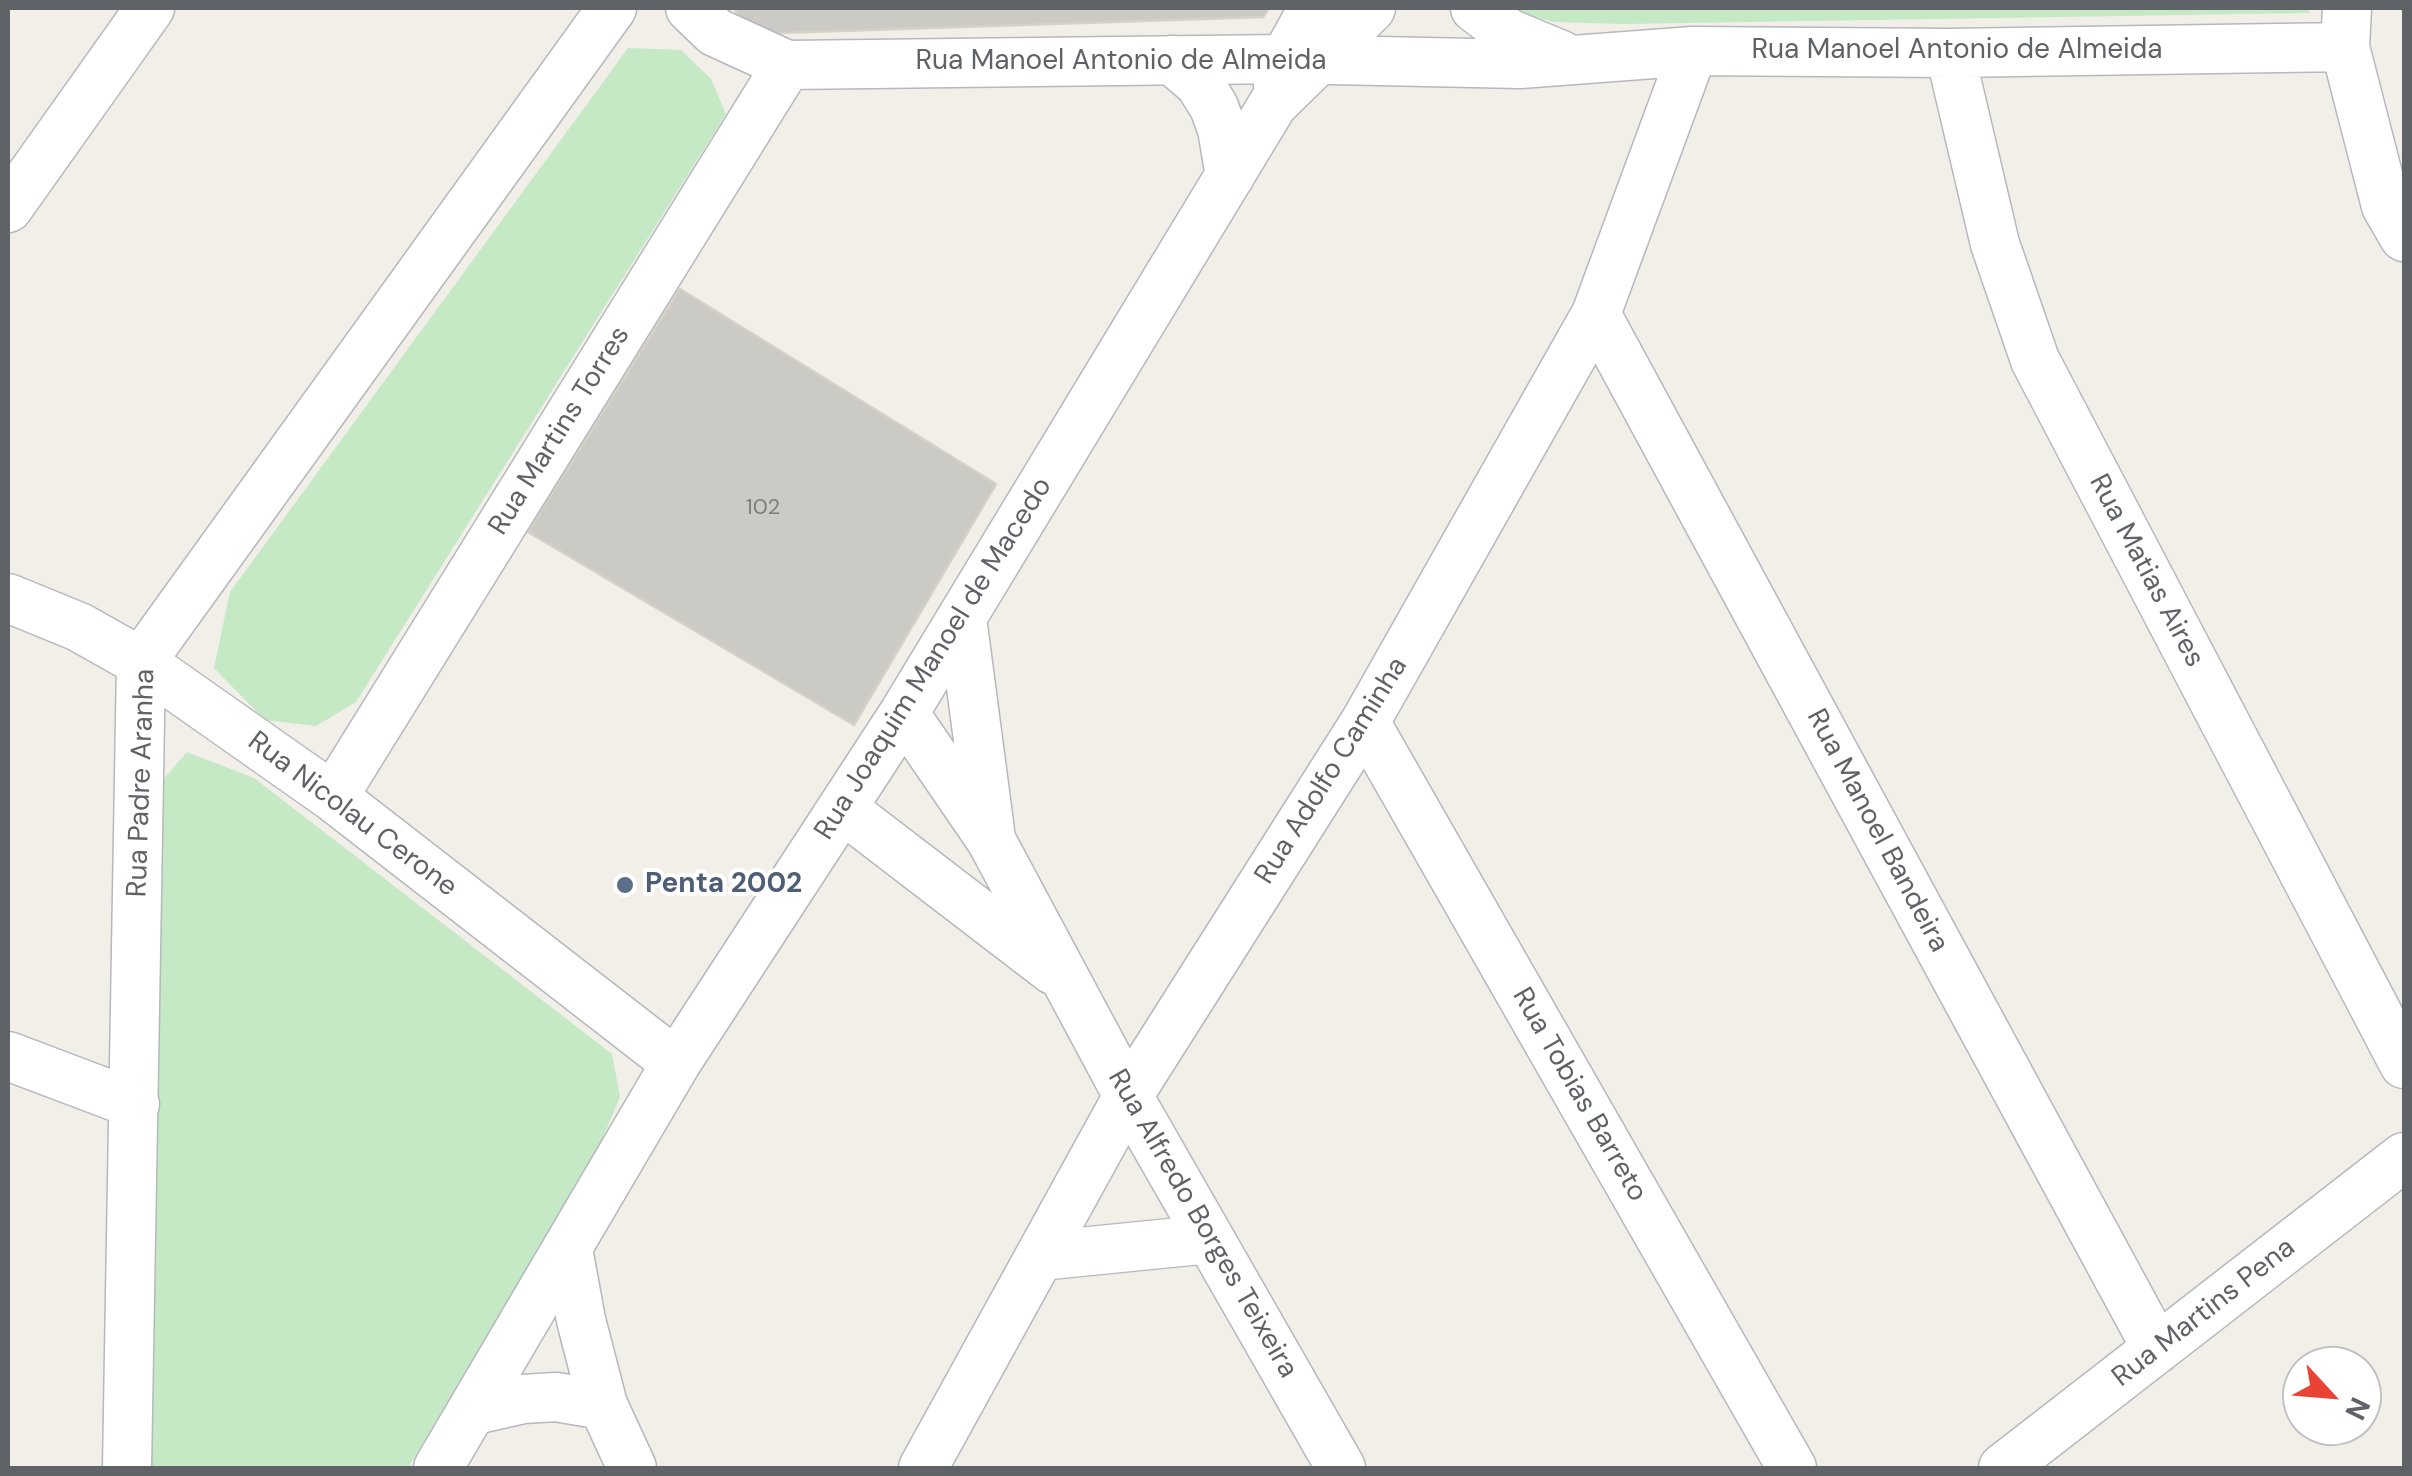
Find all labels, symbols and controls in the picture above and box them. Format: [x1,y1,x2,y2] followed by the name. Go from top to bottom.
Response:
[1751,34,2163,68] street label: Rua Manoel Antonio de Almeida
[915,45,1327,79] street label: Rua Manoel Antonio de Almeida
[482,320,638,542] street label: Rua Martins Torres
[2081,469,2211,673] street label: Rua Matias Aires
[808,472,1060,846] street label: Rua Joaquim Manoel de Macedo
[746,495,780,521] house number: 102
[1249,651,1415,891] street label: Rua Adolfo Caminha
[121,668,163,898] street label: Rua Padre Aranha
[1799,704,1955,958] street label: Rua Manoel Bandeira
[241,725,463,905] street label: Rua Nicolau Cerone
[645,868,802,902] place label: Penta 2002
[614,874,636,896] marker: Penta 2002
[1504,982,1654,1208] street label: Rua Tobias Barreto
[1100,1064,1304,1384] street label: Rua Alfredo Borges Teixeira
[2106,1231,2302,1395] street label: Rua Martins Pena
[2282,1346,2382,1446] north arrow
[2337,1391,2379,1426] text: N

